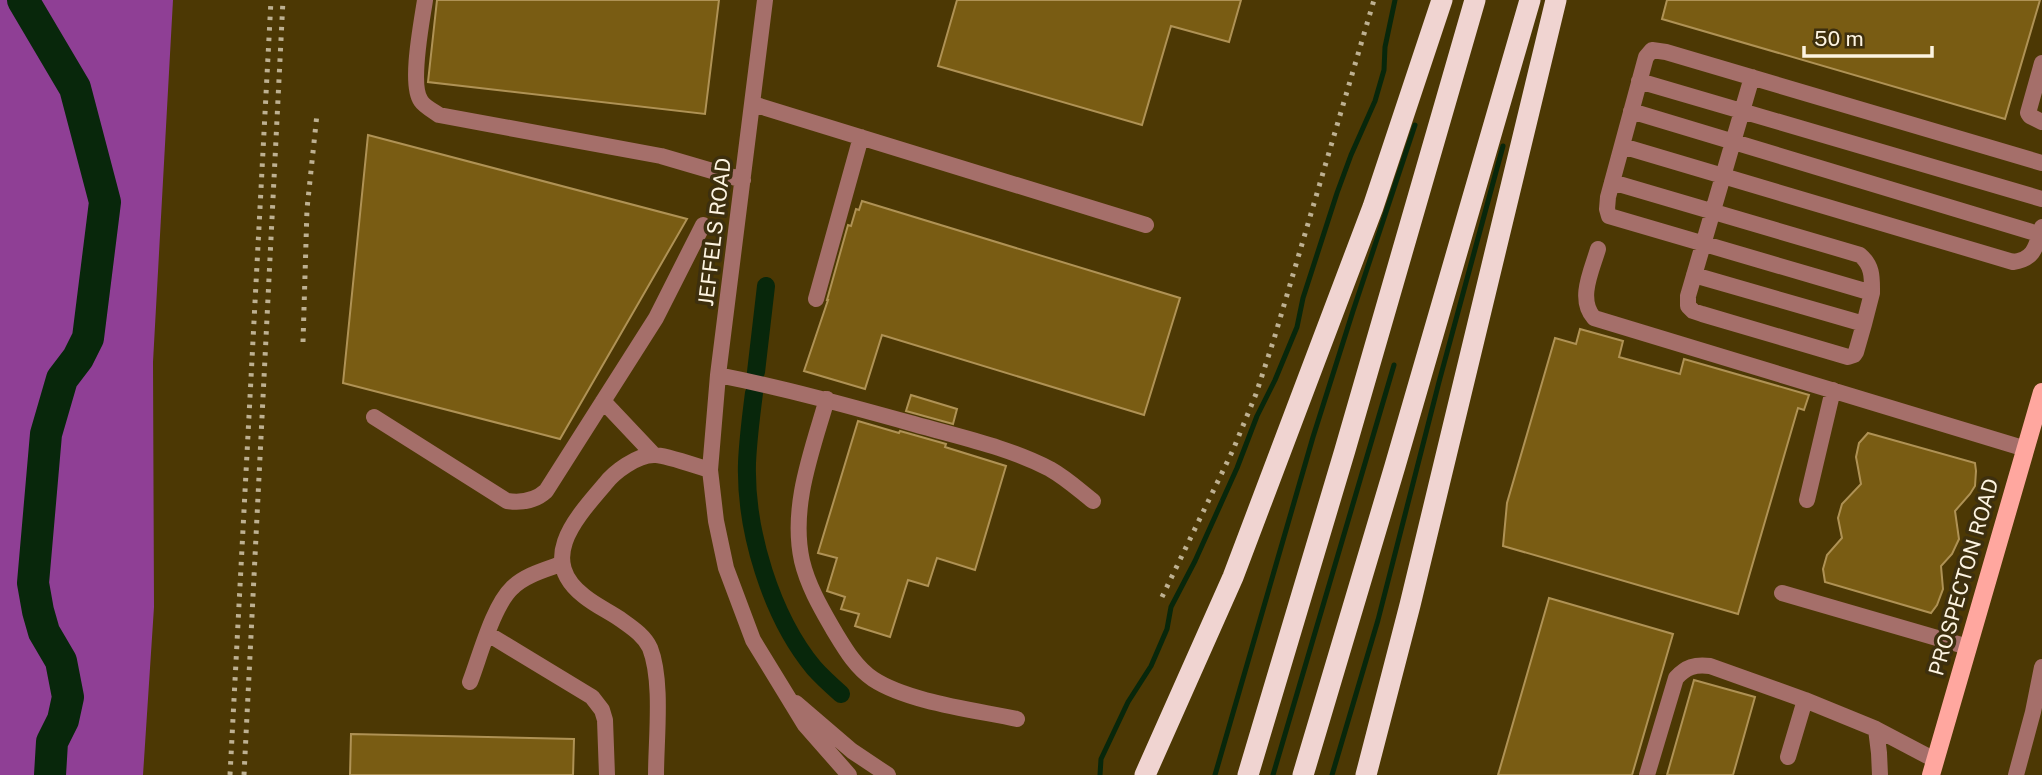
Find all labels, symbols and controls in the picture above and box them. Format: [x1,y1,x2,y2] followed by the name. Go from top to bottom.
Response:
[1804,14,1932,58] scale bar
[1814,26,1864,51] text: 50 m
[693,156,736,308] street label: JEFFELS ROAD
[1923,475,2004,678] street label: PROSPECTON ROAD

